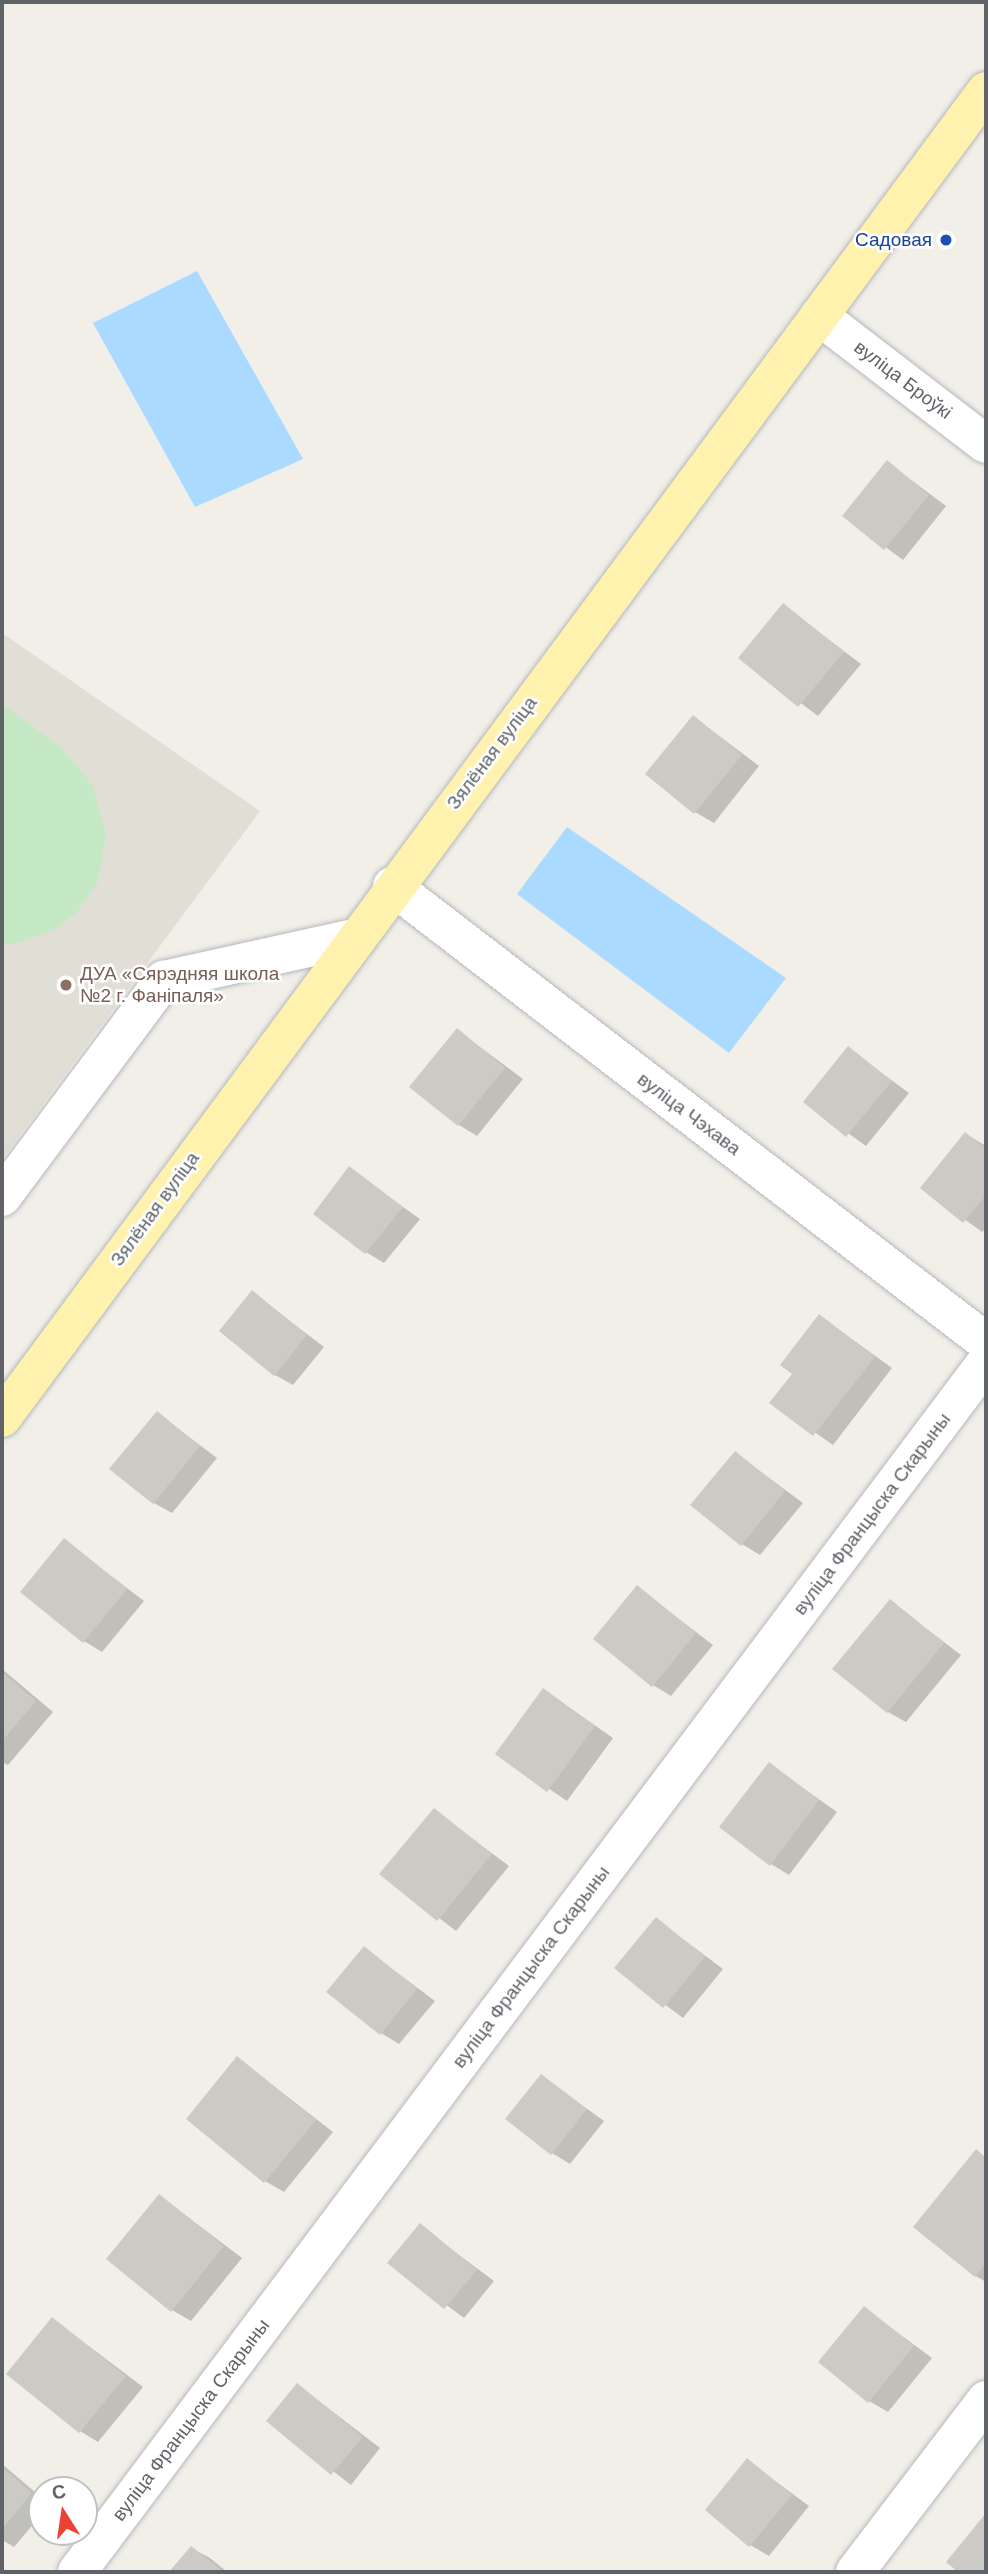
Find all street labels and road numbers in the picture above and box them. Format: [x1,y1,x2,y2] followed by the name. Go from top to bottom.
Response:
[850,336,956,424] street label: вуліца Броўкі
[442,692,542,814] street label: Зялёная вуліца
[633,1068,745,1160] street label: вуліца Чэхава
[106,1147,204,1271] street label: Зялёная вуліца
[789,1409,955,1619] street label: вуліца Францыска Скарыны
[448,1862,614,2072] street label: вуліца Францыска Скарыны
[108,2315,274,2525] street label: вуліца Францыска Скарыны

